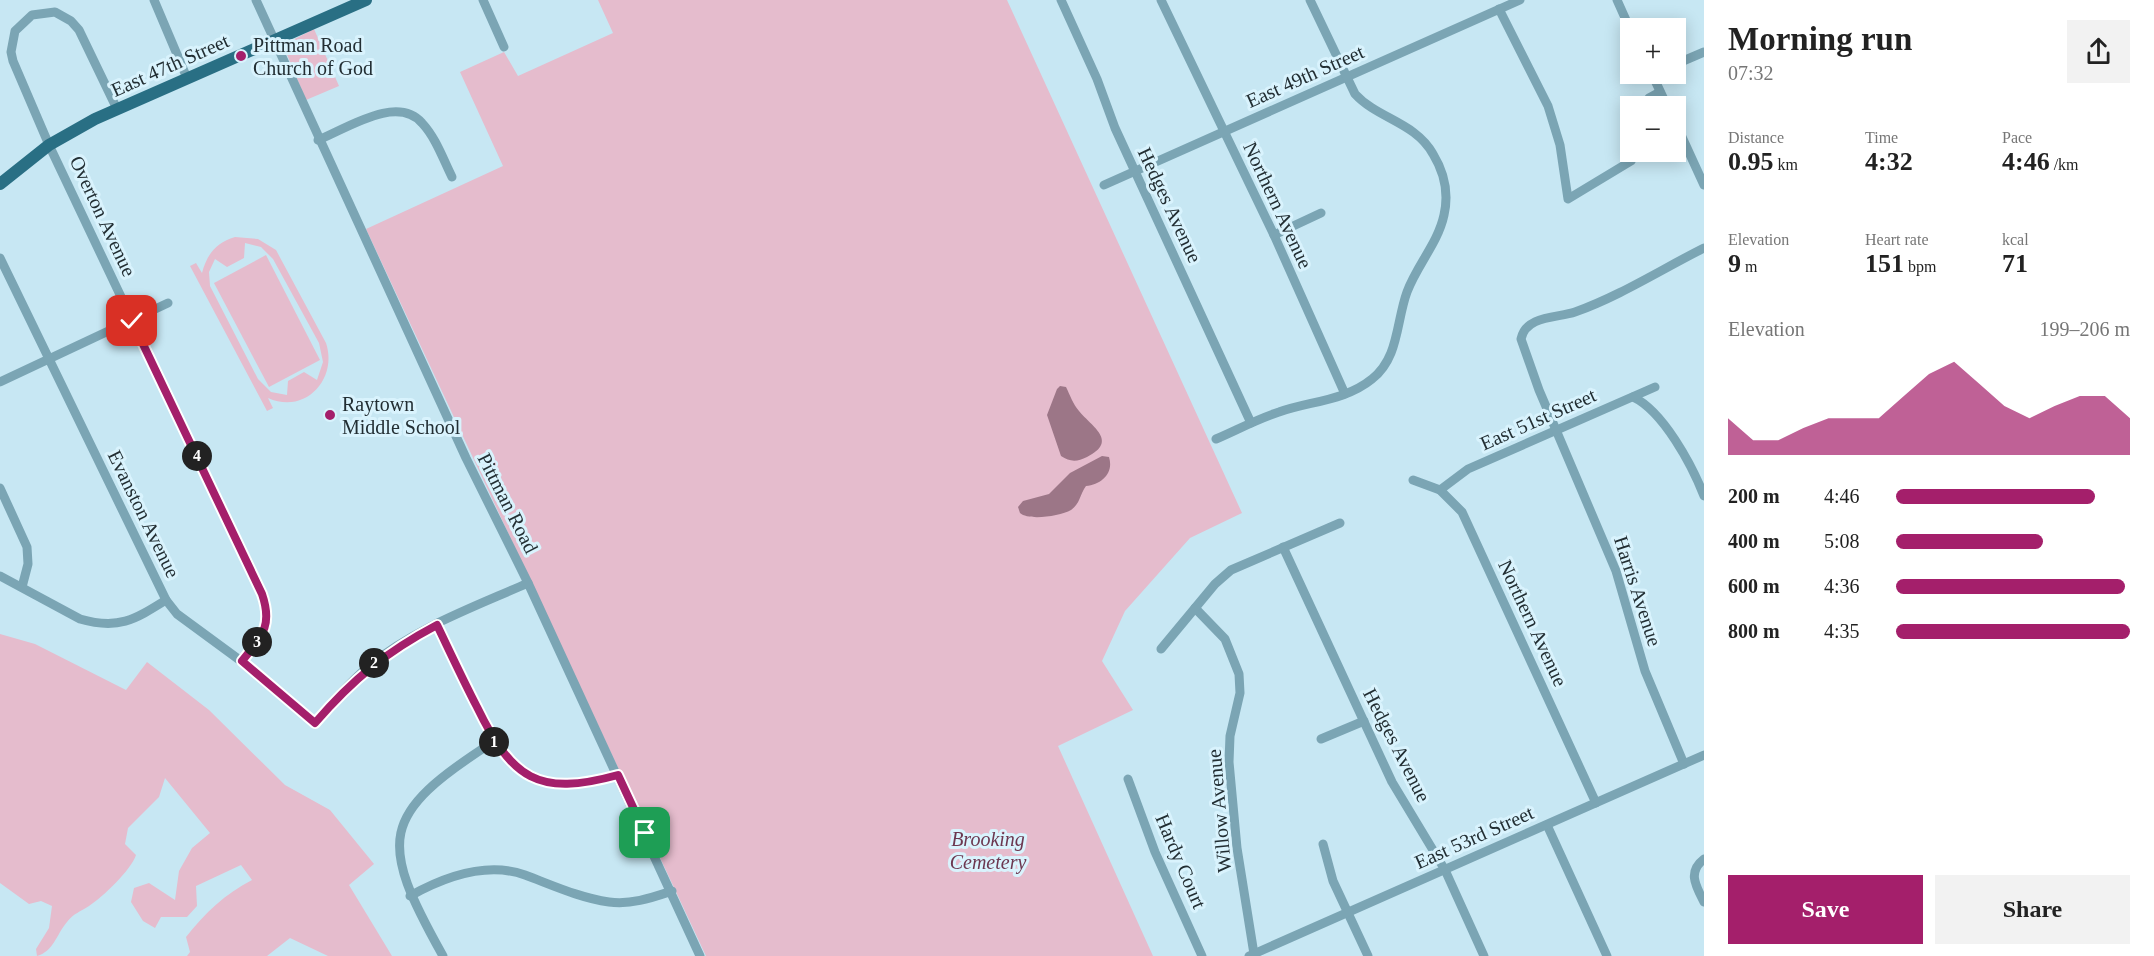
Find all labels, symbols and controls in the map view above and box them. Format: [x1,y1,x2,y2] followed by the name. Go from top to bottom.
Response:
[1620,18,1686,162] map controls
[1620,18,1686,84] button: +
[2067,20,2130,83] button: share
[1728,21,1912,57] text: Morning run
[108,29,233,101] street label: East 47th Street
[253,34,373,79] place label: Pittman Road Church of God
[1243,40,1368,112] street label: East 49th Street
[234,49,248,63] marker: Pittman Road Church of God
[1728,62,1774,84] text: 07:32
[1620,96,1686,162] button: −
[1728,129,1784,146] text: Distance
[1865,129,1898,146] text: Time
[2002,129,2032,146] text: Pace
[1239,138,1317,272] street label: Northern Avenue
[1133,144,1206,267] street label: Hedges Avenue
[1728,147,1774,176] text: 0.95
[1865,147,1913,176] text: 4:32
[2002,147,2050,176] text: 4:46
[66,152,141,280] street label: Overton Avenue
[1774,156,1798,173] text: km
[2050,156,2079,173] text: /km
[1728,231,1789,248] text: Elevation
[1865,231,1929,248] text: Heart rate
[2002,231,2029,248] text: kcal
[1728,249,1741,278] text: 9
[1865,249,1904,278] text: 151
[2002,249,2028,278] text: 71
[1741,258,1757,275] text: m
[1904,258,1936,275] text: bpm
[106,295,157,346] pin
[115,304,148,337] icon: check
[1728,318,1805,340] text: Elevation
[2039,318,2130,340] text: 199–206 m
[1477,383,1600,454] street label: East 51st Street
[342,393,461,438] place label: Raytown Middle School
[323,408,337,422] marker: Raytown Middle School
[182,441,212,471] pin: 4
[104,447,184,581] street label: Evanston Avenue
[193,447,201,464] text: 4
[473,449,543,557] street label: Pittman Road
[1728,485,1780,507] text: 200 m
[1824,485,1860,507] text: 4:46
[1728,530,1780,552] text: 400 m
[1824,530,1860,552] text: 5:08
[1610,533,1666,649] street label: Harris Avenue
[1494,556,1572,690] street label: Northern Avenue
[1728,575,1780,597] text: 600 m
[1824,575,1860,597] text: 4:36
[1728,620,1780,642] text: 800 m
[1824,620,1860,642] text: 4:35
[242,627,272,657] pin: 3
[253,633,261,650] text: 3
[359,648,389,678] pin: 2
[370,654,378,671] text: 2
[1358,684,1435,806] street label: Hedges Avenue
[479,727,509,757] pin: 1
[490,733,498,750] text: 1
[1203,748,1235,874] street label: Willow Avenue
[1411,801,1537,873] street label: East 53rd Street
[619,807,670,858] pin
[1150,810,1211,912] street label: Hardy Court
[628,816,661,849] icon: arrive
[950,828,1026,874] park label: Brooking Cemetery
[1728,875,1923,944] button: Save
[1935,875,2130,944] button: Share

